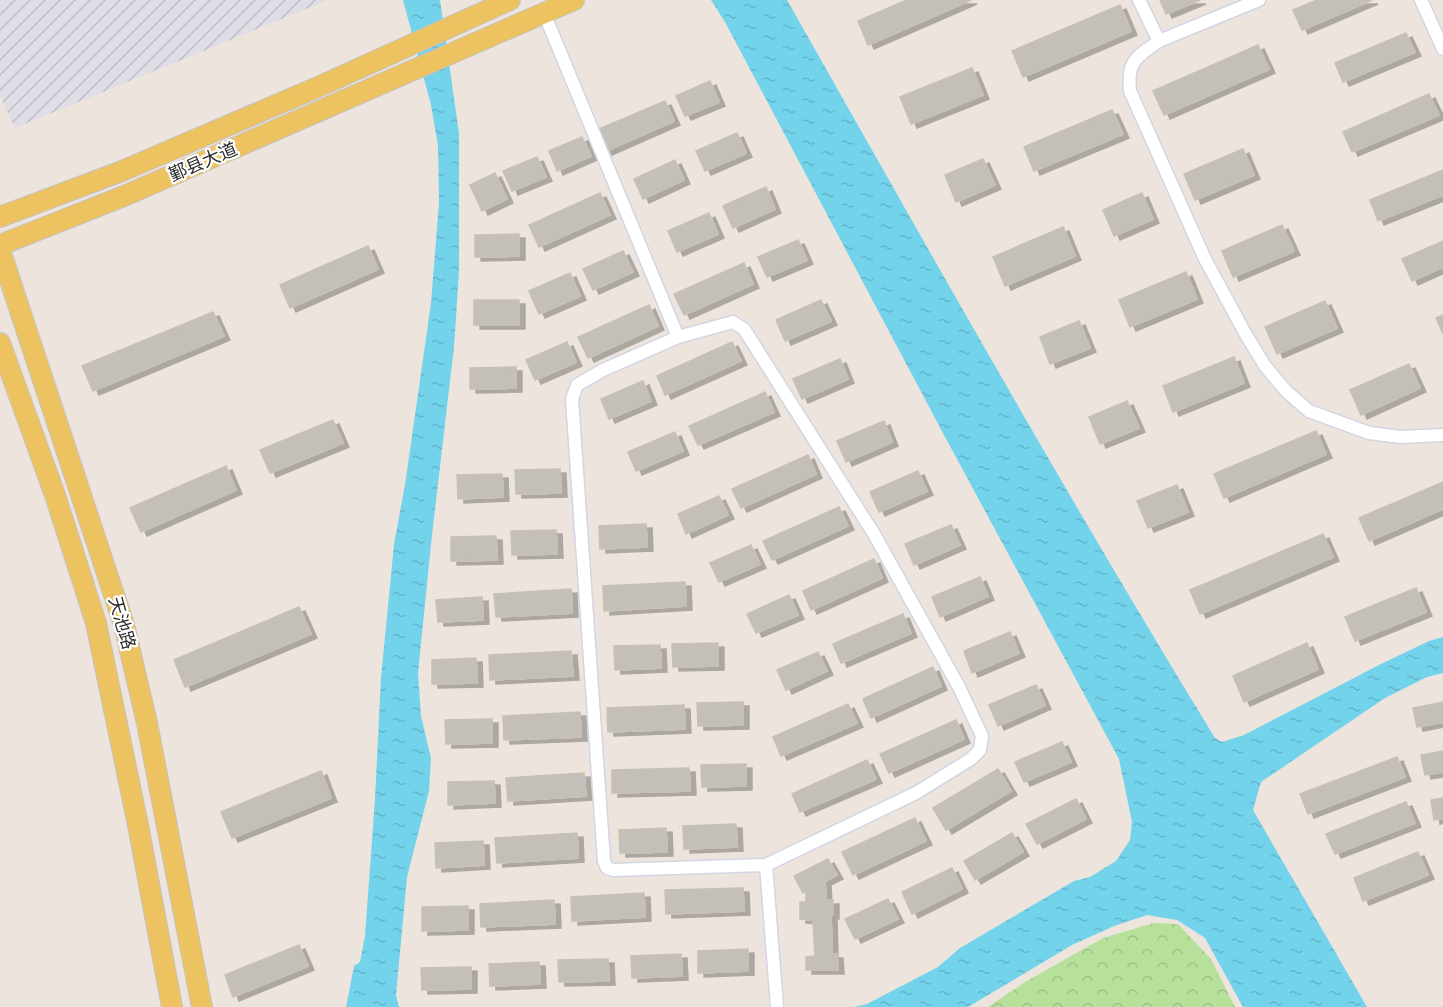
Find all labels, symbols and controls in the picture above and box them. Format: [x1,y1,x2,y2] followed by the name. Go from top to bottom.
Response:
[165,137,241,187] street label: 鄞县大道
[103,594,141,652] street label: 天池路

